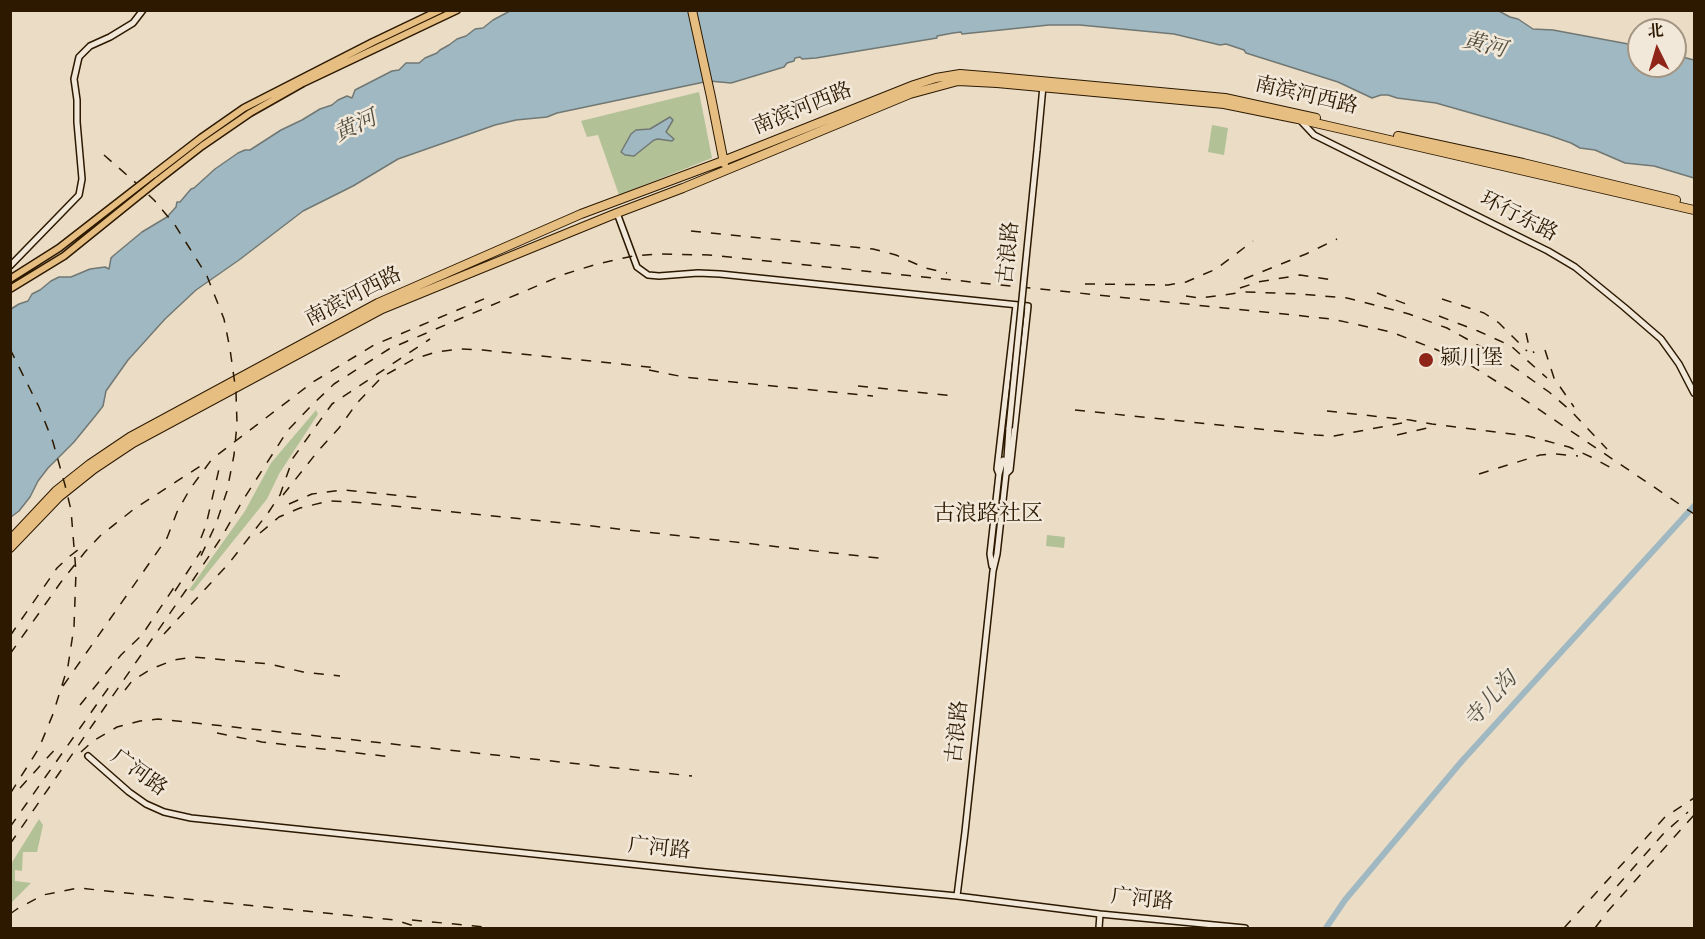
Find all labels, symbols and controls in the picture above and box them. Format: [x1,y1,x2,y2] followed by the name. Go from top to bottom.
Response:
[1627,18,1687,78] north arrow
[1647,21,1664,43] text: 北
[1459,29,1509,65] water label: 黄河
[1252,73,1360,121] street label: 南滨河西路
[750,79,856,141] street label: 南滨河西路
[330,107,382,149] water label: 黄河
[1475,188,1561,248] street label: 环行东路
[994,220,1026,286] street label: 古浪路
[302,263,406,333] street label: 南滨河西路
[1440,347,1503,373] place label: 颍川堡
[1417,351,1435,369] marker: 颍川堡
[933,502,1043,528] district label: 古浪路社区
[1460,668,1524,734] water label: 寺儿沟
[943,699,975,765] street label: 古浪路
[105,745,171,803] street label: 广河路
[626,834,692,866] street label: 广河路
[1109,885,1175,917] street label: 广河路

